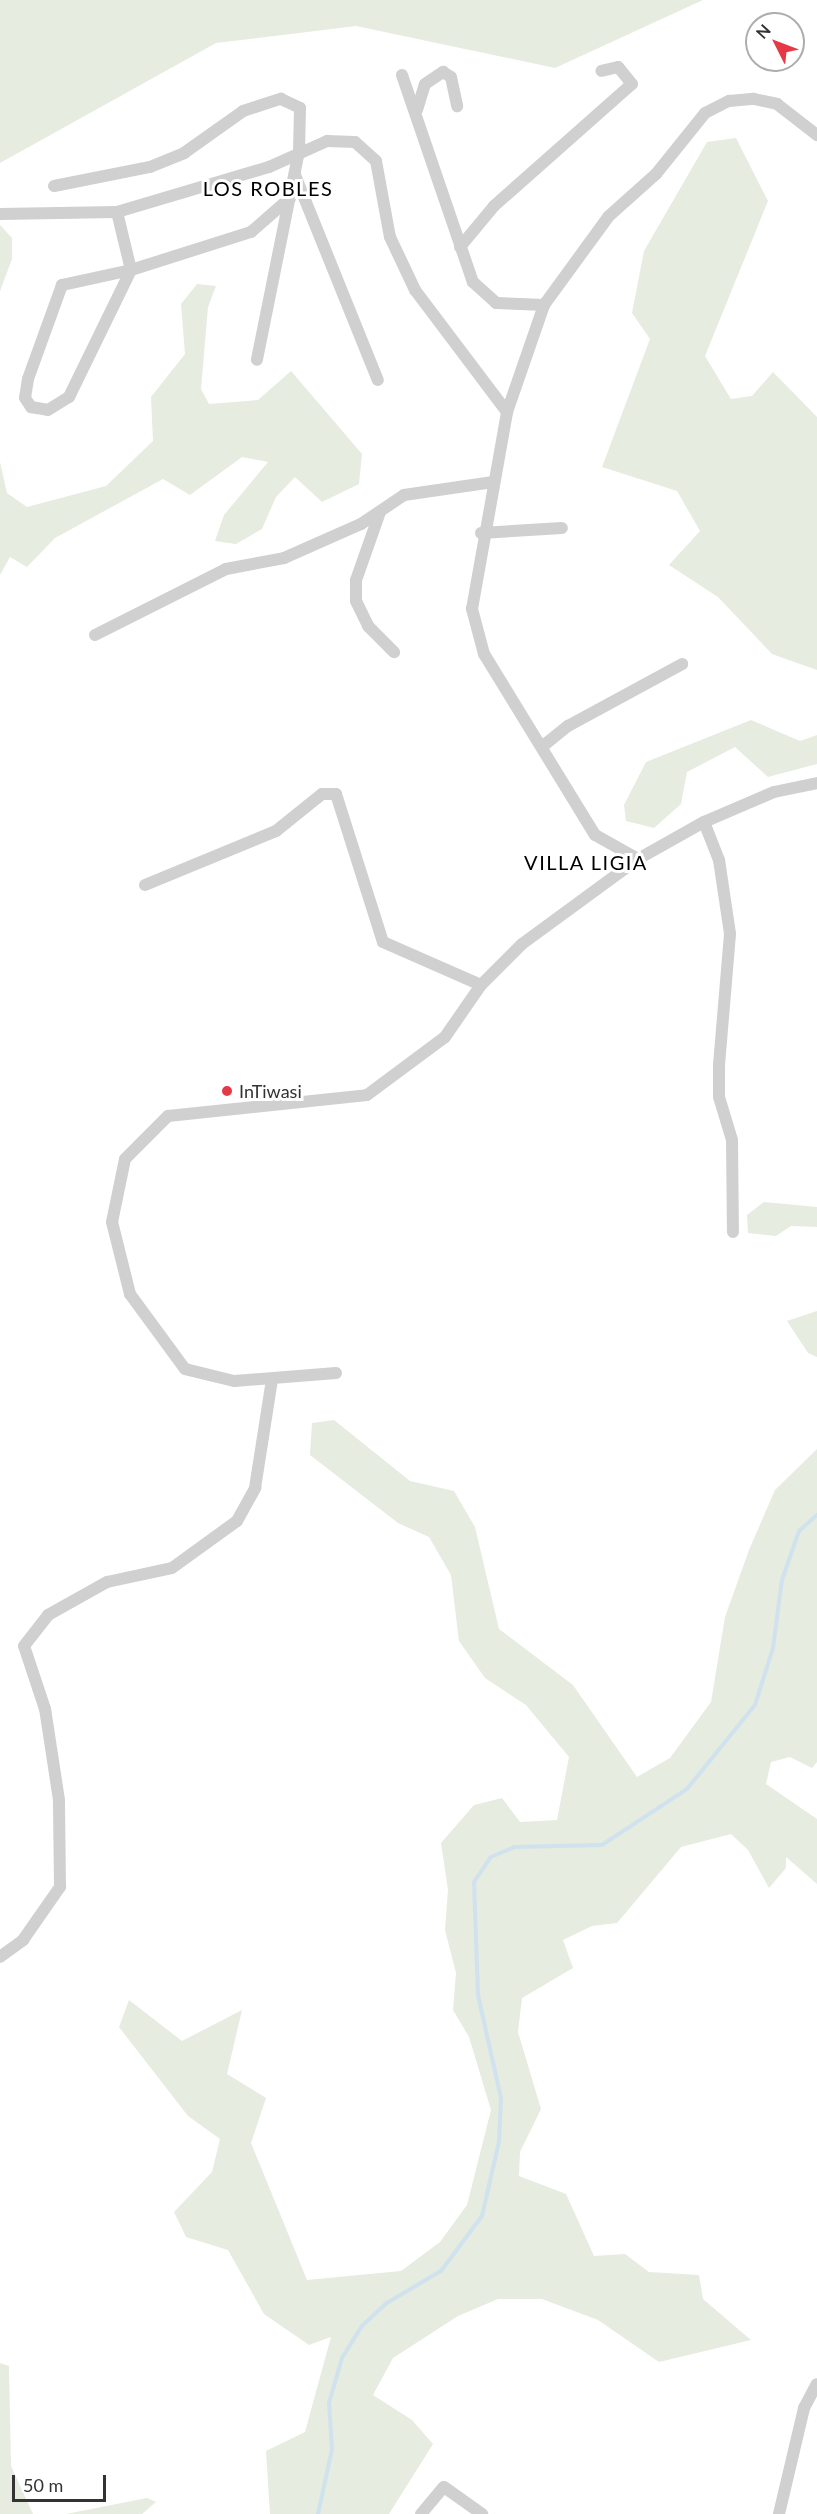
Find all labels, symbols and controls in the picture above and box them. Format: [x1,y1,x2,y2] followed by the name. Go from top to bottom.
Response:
[745,12,805,72] north arrow
[752,20,774,42] text: N
[203,176,333,200] district label: LOS ROBLES
[524,850,648,874] district label: VILLA LIGIA
[239,1080,302,1102] place label: InTiwasi
[220,1084,234,1098] marker: InTiwasi
[15,2463,110,2501] scale bar
[23,2474,63,2496] text: 50 m

